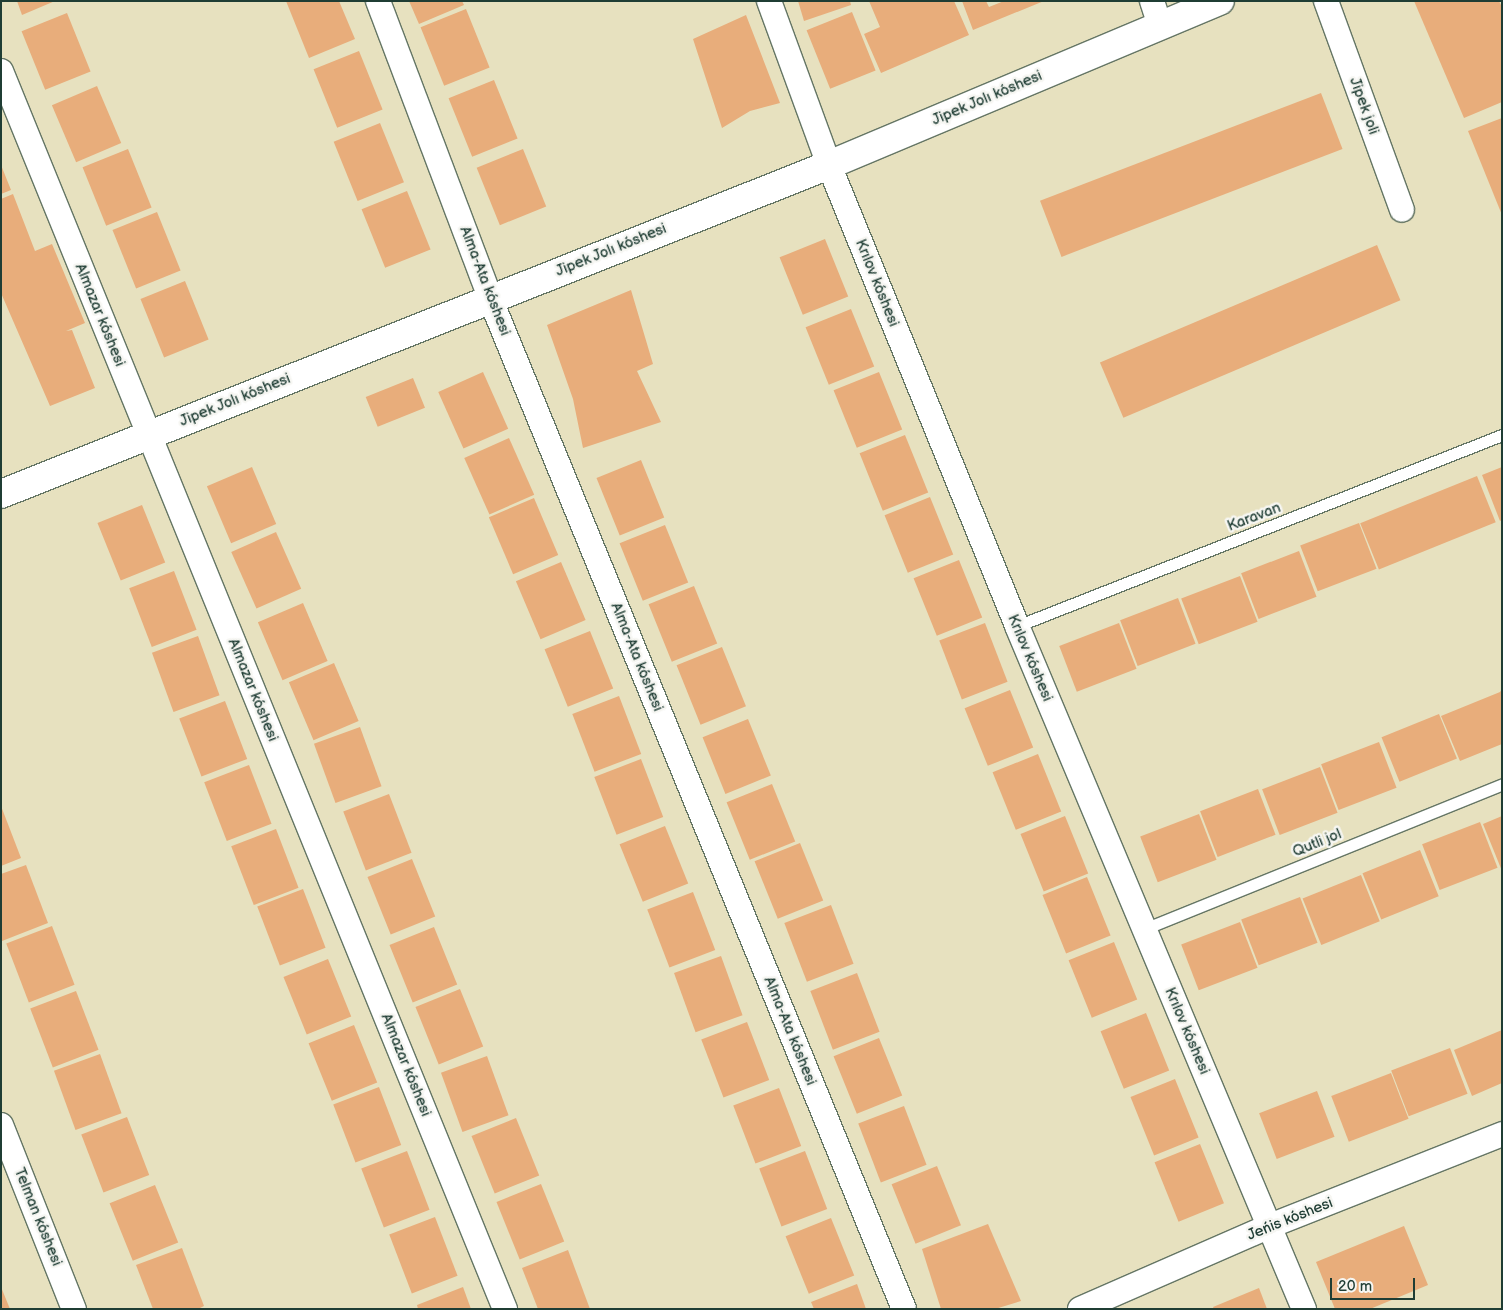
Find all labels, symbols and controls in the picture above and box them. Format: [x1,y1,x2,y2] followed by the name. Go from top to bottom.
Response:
[929,67,1045,129] street label: Jipek Jolı kóshesi
[1345,75,1383,137] street label: Jipek joli
[553,219,669,281] street label: Jipek Jolı kóshesi
[456,224,514,338] street label: Alma-Ata kóshesi
[851,237,903,329] street label: Krılov kóshesi
[71,261,129,369] street label: Almazar kóshesi
[177,369,293,431] street label: Jipek Jolı kóshesi
[1225,499,1283,535] street label: Karavan
[607,600,667,714] street label: Alma-Ata kóshesi
[1004,612,1056,704] street label: Krılov kóshesi
[224,636,282,744] street label: Almazar kóshesi
[1290,825,1344,861] street label: Qutli jol
[760,974,820,1088] street label: Alma-Ata kóshesi
[1161,985,1213,1077] street label: Krılov kóshesi
[377,1011,435,1119] street label: Almazar kóshesi
[10,1165,66,1269] street label: Telman kóshesi
[1245,1194,1335,1244] street label: Jeńis kóshesi
[1333,1268,1418,1300] scale bar
[1338,1277,1372,1296] text: 20 m

